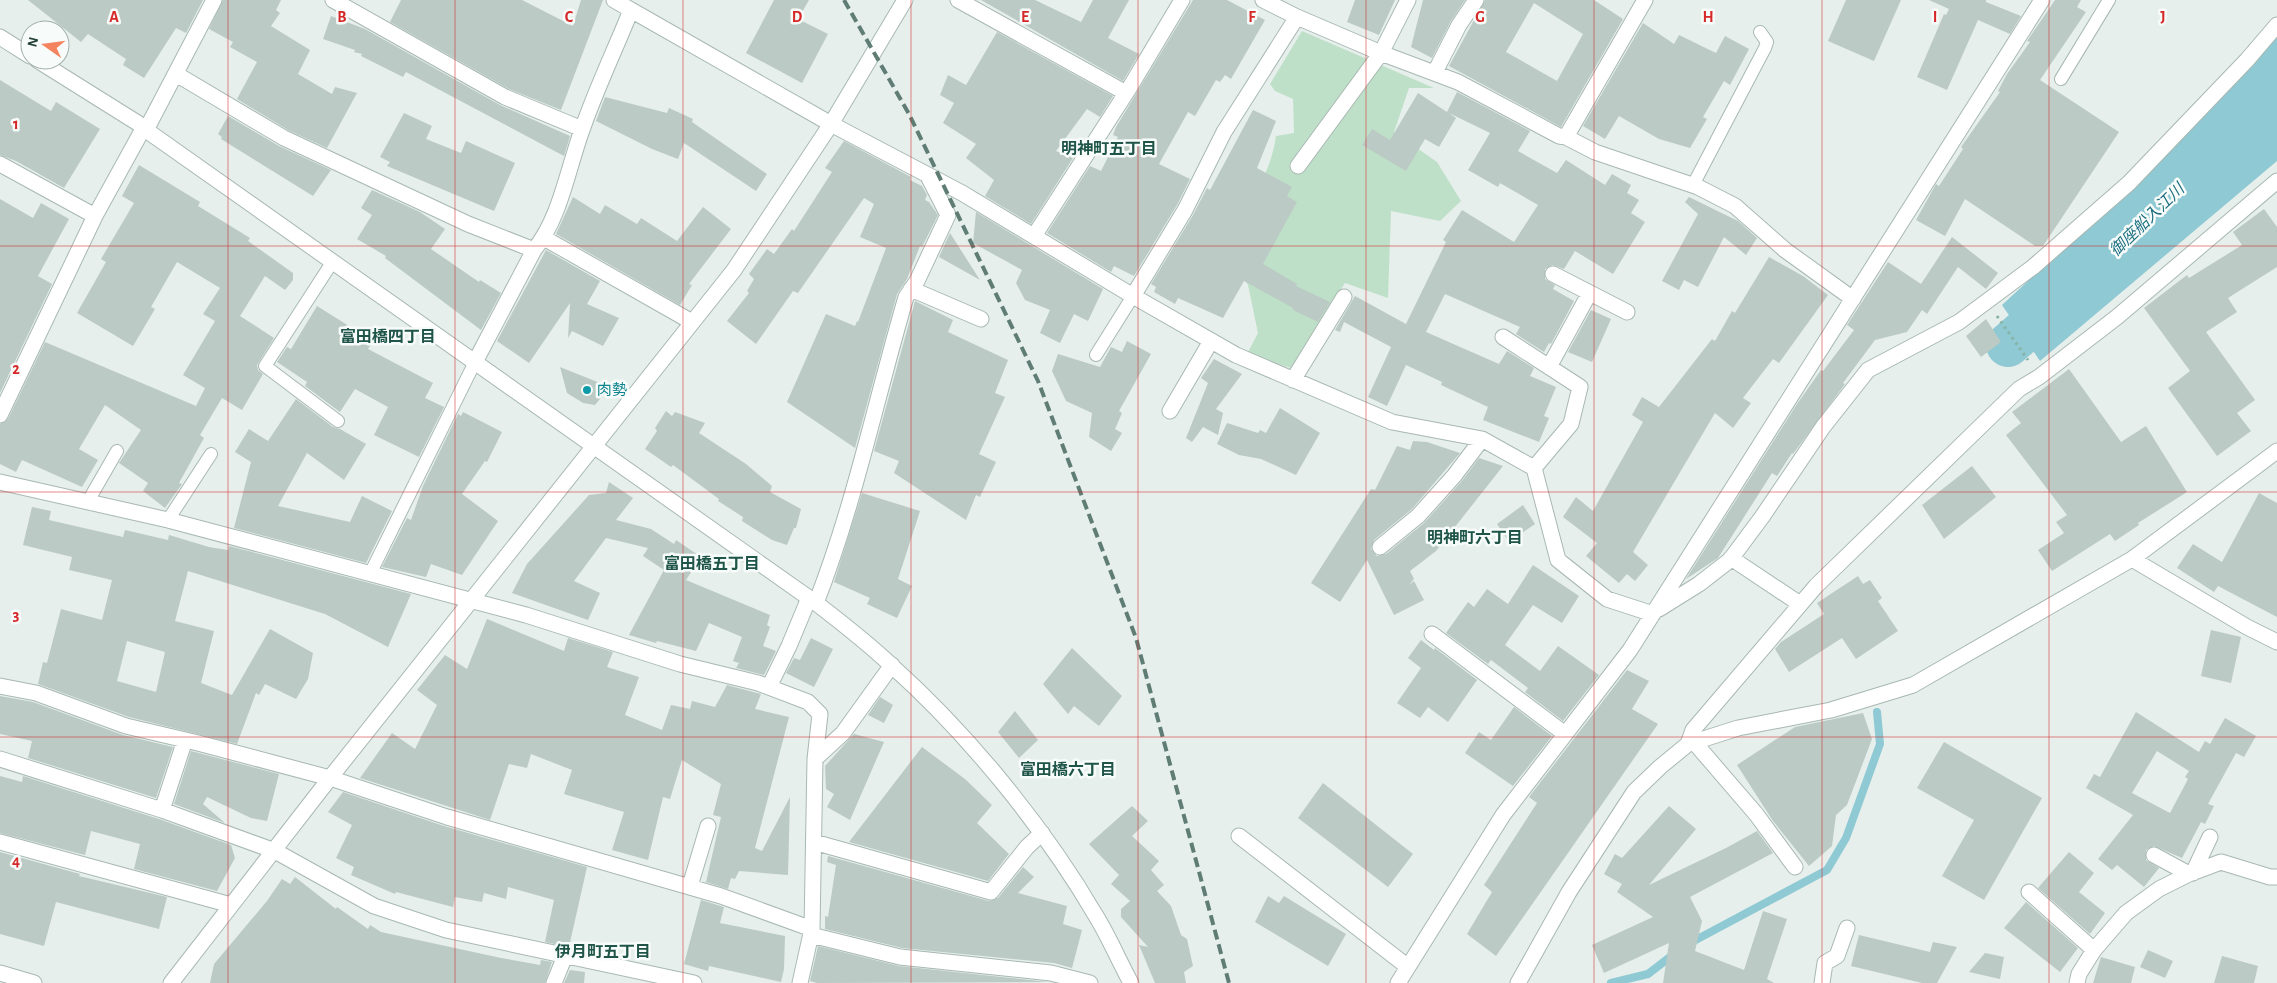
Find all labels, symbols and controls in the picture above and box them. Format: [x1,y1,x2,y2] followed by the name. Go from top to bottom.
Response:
[109,9,119,25] text: A
[337,9,347,25] text: B
[565,9,574,25] text: C
[792,9,803,25] text: D
[1021,9,1029,25] text: E
[1248,9,1256,25] text: F
[1475,9,1485,25] text: G
[1702,9,1714,25] text: H
[1933,9,1937,25] text: I
[2160,9,2166,25] text: J
[20,20,70,70] north arrow
[25,36,41,49] text: N
[13,116,19,132] text: 1
[1061,139,1157,157] district label: 明神町五丁目
[2106,179,2189,259] water label: 御座船入江川
[340,328,436,345] district label: 富田橋四丁目
[12,361,20,377] text: 2
[597,382,627,398] place label: 肉勢
[581,384,593,396] marker: 肉勢
[1427,528,1523,546] district label: 明神町六丁目
[664,555,760,572] district label: 富田橋五丁目
[13,607,20,623] text: 3
[1020,761,1116,778] district label: 富田橋六丁目
[12,853,20,869] text: 4
[554,943,651,960] district label: 伊月町五丁目

